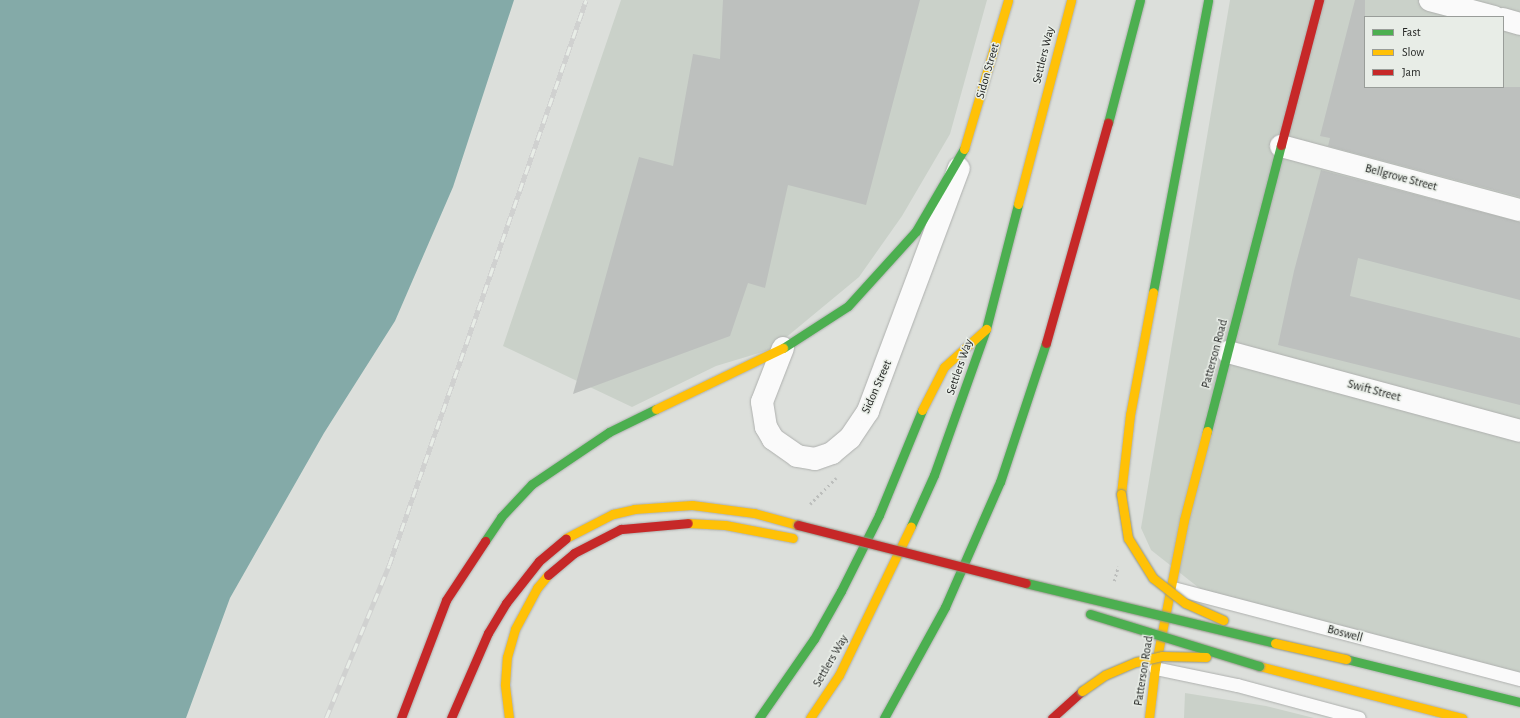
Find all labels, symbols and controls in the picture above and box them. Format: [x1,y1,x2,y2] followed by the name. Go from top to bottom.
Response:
[1364,16,1504,88] legend
[1030,25,1058,85] street label: Settlers Way
[1402,26,1421,38] text: Fast
[973,42,1003,100] street label: Sidon Street
[1402,46,1424,58] text: Slow
[1402,66,1421,78] text: Jam
[1363,161,1439,195] street label: Bellgrove Street
[1199,318,1231,390] street label: Patterson Road
[944,337,976,397] street label: Settlers Way
[859,358,895,416] street label: Sidon Street
[1346,377,1402,405] street label: Swift Street
[1326,622,1364,646] street label: Boswell
[810,632,852,690] street label: Settlers Way
[1131,635,1157,707] street label: Patterson Road

